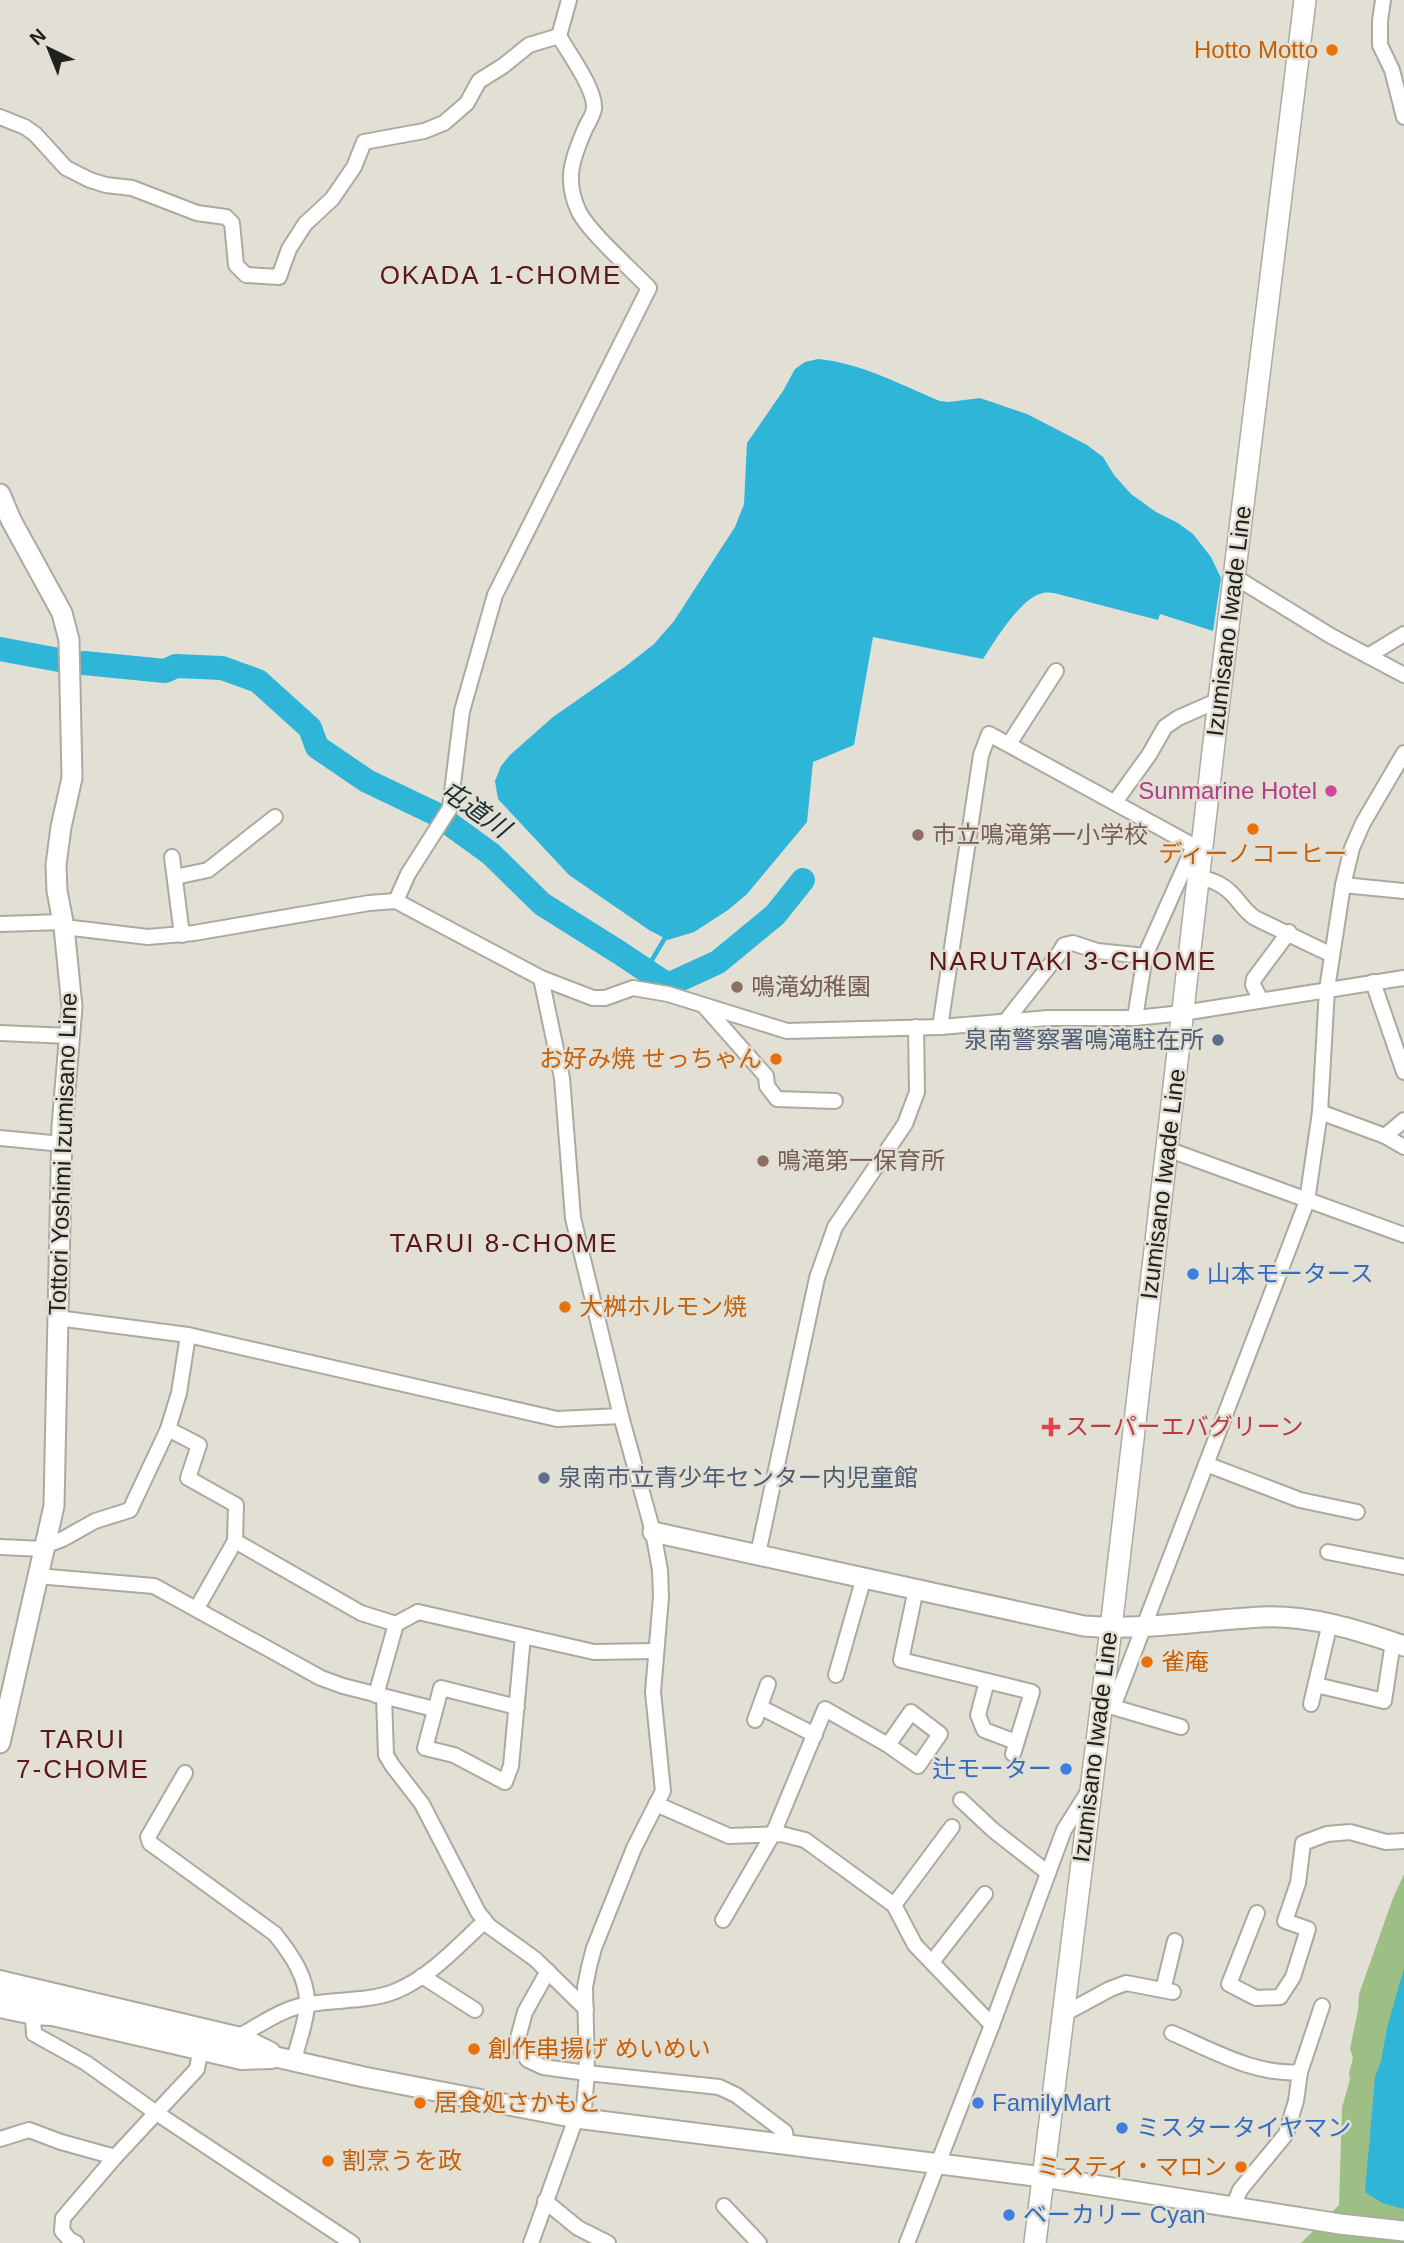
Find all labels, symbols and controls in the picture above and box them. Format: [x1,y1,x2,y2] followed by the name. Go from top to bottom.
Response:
[14,14,84,84] north arrow
[26,25,50,49] text: N
[1194,36,1318,63] place label: Hotto Motto
[1324,42,1340,58] marker: Hotto Motto
[380,260,622,290] district label: OKADA 1-CHOME
[1201,504,1256,738] street label: Izumisano Iwade Line
[434,774,518,845] water label: 屯道川
[1138,777,1317,804] place label: Sunmarine Hotel
[1323,783,1339,799] marker: Sunmarine Hotel
[932,821,1148,848] place label: 市立鳴滝第一小学校
[1245,821,1261,837] marker: ディーノコーヒー
[910,827,926,843] marker: 市立鳴滝第一小学校
[1159,840,1347,867] place label: ディーノコーヒー
[929,946,1217,976] district label: NARUTAKI 3-CHOME
[751,973,871,1000] place label: 鳴滝幼稚園
[729,979,745,995] marker: 鳴滝幼稚園
[43,992,82,1316] street label: Tottori Yoshimi Izumisano Line
[964,1026,1204,1053] place label: 泉南警察署鳴滝駐在所
[1210,1032,1226,1048] marker: 泉南警察署鳴滝駐在所
[539,1045,762,1072] place label: お好み焼 せっちゃん
[768,1051,784,1067] marker: お好み焼 せっちゃん
[1135,1067,1190,1301] street label: Izumisano Iwade Line
[777,1147,945,1174] place label: 鳴滝第一保育所
[755,1153,771,1169] marker: 鳴滝第一保育所
[389,1228,619,1258] district label: TARUI 8-CHOME
[1207,1260,1374,1287] place label: 山本モータース
[1185,1266,1201,1282] marker: 山本モータース
[579,1293,747,1320] place label: 大桝ホルモン焼
[557,1299,573,1315] marker: 大桝ホルモン焼
[1065,1413,1304,1440] place label: スーパーエバグリーン
[1043,1419,1059,1435] marker: スーパーエバグリーン
[558,1464,918,1491] place label: 泉南市立青少年センター内児童館
[536,1470,552,1486] marker: 泉南市立青少年センター内児童館
[1067,1630,1122,1864] street label: Izumisano Iwade Line
[1161,1648,1209,1675] place label: 雀庵
[1139,1654,1155,1670] marker: 雀庵
[16,1724,150,1784] district label: TARUI 7-CHOME
[932,1755,1052,1782] place label: 辻モーター
[1058,1761,1074,1777] marker: 辻モーター
[488,2035,711,2062] place label: 創作串揚げ めいめい
[466,2041,482,2057] marker: 創作串揚げ めいめい
[434,2089,602,2116] place label: 居食処さかもと
[992,2089,1111,2116] place label: FamilyMart
[412,2095,428,2111] marker: 居食処さかもと
[970,2095,986,2111] marker: FamilyMart
[1136,2114,1351,2141] place label: ミスタータイヤマン
[1114,2120,1130,2136] marker: ミスタータイヤマン
[342,2147,462,2174] place label: 割烹うを政
[320,2153,336,2169] marker: 割烹うを政
[1036,2153,1227,2180] place label: ミスティ・マロン
[1233,2159,1249,2175] marker: ミスティ・マロン
[1023,2201,1206,2228] place label: ベーカリー Cyan
[1001,2207,1017,2223] marker: ベーカリー Cyan

